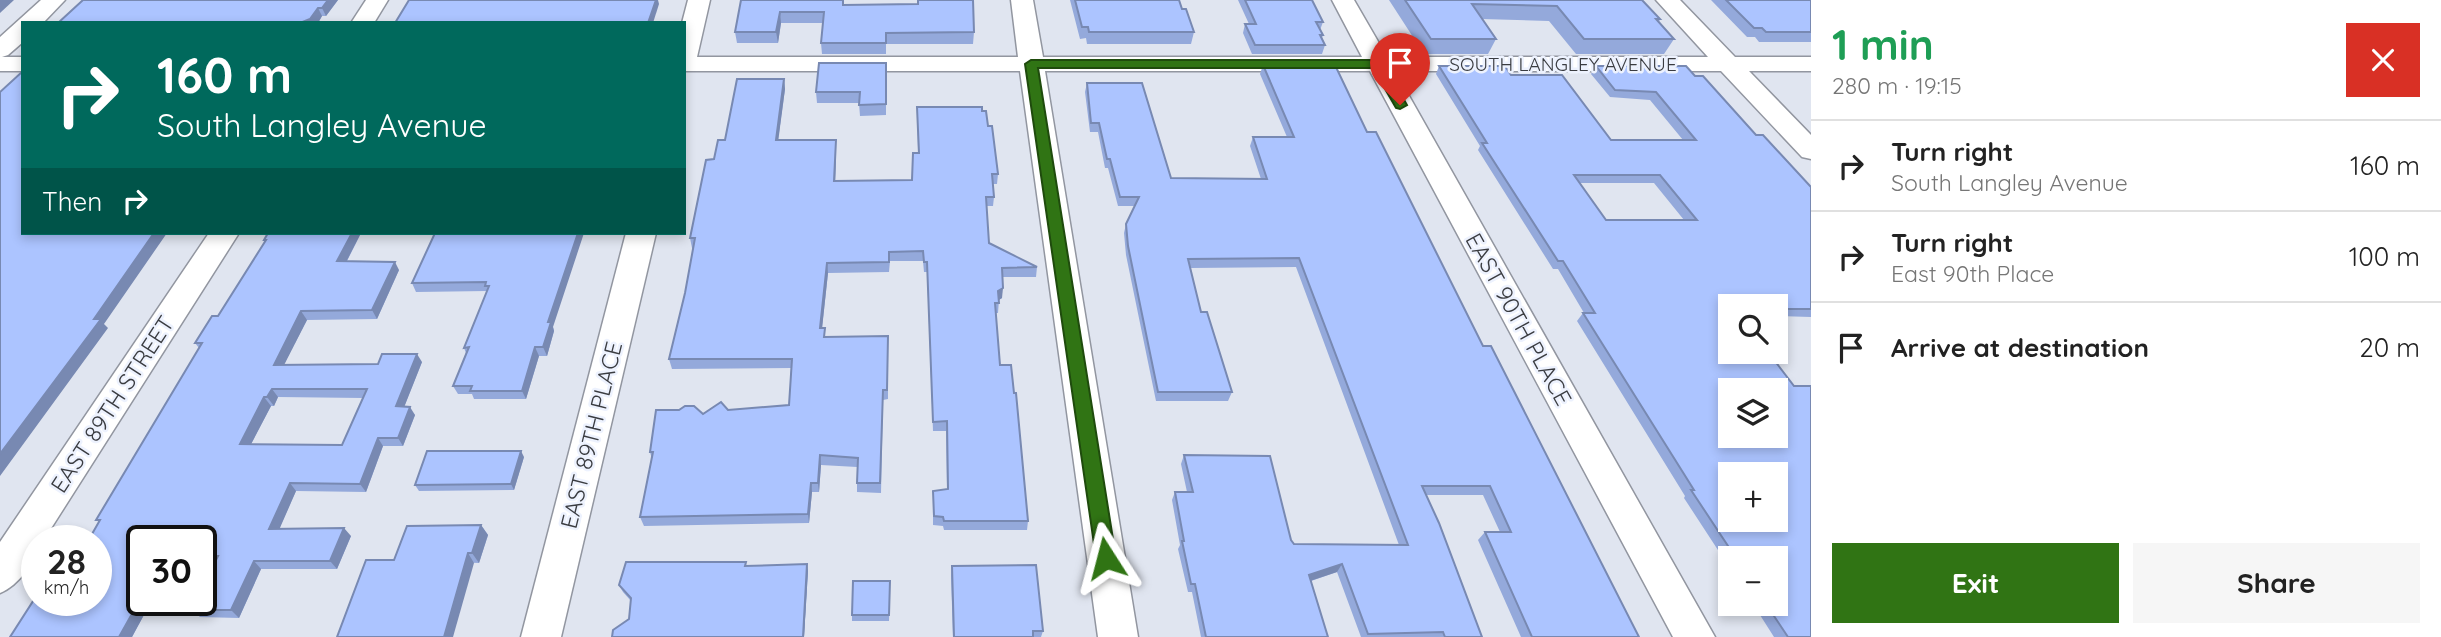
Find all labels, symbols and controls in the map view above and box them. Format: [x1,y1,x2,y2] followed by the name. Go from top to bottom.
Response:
[1832,18,1934,71] text: 1 min
[2346,23,2420,97] button: close
[1370,33,1430,105] pin
[157,44,292,105] text: 160 m
[1381,44,1419,82] icon: arrive
[42,49,133,140] icon: right
[1449,52,1677,76] street label: SOUTH LANGLEY AVENUE
[1832,71,1962,100] text: 280 m · 19:15
[157,105,486,145] text: South Langley Avenue
[1891,135,2013,168] text: Turn right
[1832,147,1870,185] icon: right
[2350,149,2420,182] text: 160 m
[1891,168,2128,197] text: South Langley Avenue
[116,182,154,220] icon: right
[42,185,102,218] text: Then
[1891,226,2013,259] text: Turn right
[1460,228,1578,410] street label: EAST 90TH PLACE
[1832,238,1870,276] icon: right
[2349,240,2420,273] text: 100 m
[1891,259,2054,288] text: East 90th Place
[1718,294,1788,616] map controls
[1718,294,1788,364] button: search
[44,310,180,498] street label: EAST 89TH STREET
[1832,329,1870,367] icon: arrive
[1891,331,2149,364] text: Arrive at destination
[2359,331,2420,364] text: 20 m
[554,338,628,532] street label: EAST 89TH PLACE
[1718,378,1788,448] button: layers
[1718,462,1788,532] button: +
[1069,521,1143,595] position arrow
[126,525,217,616] speed limit sign: 30
[47,539,86,583] text: 28
[1832,543,2119,623] button: Exit
[2133,543,2420,623] button: Share
[1718,546,1788,616] button: −
[44,576,89,599] text: km/h

